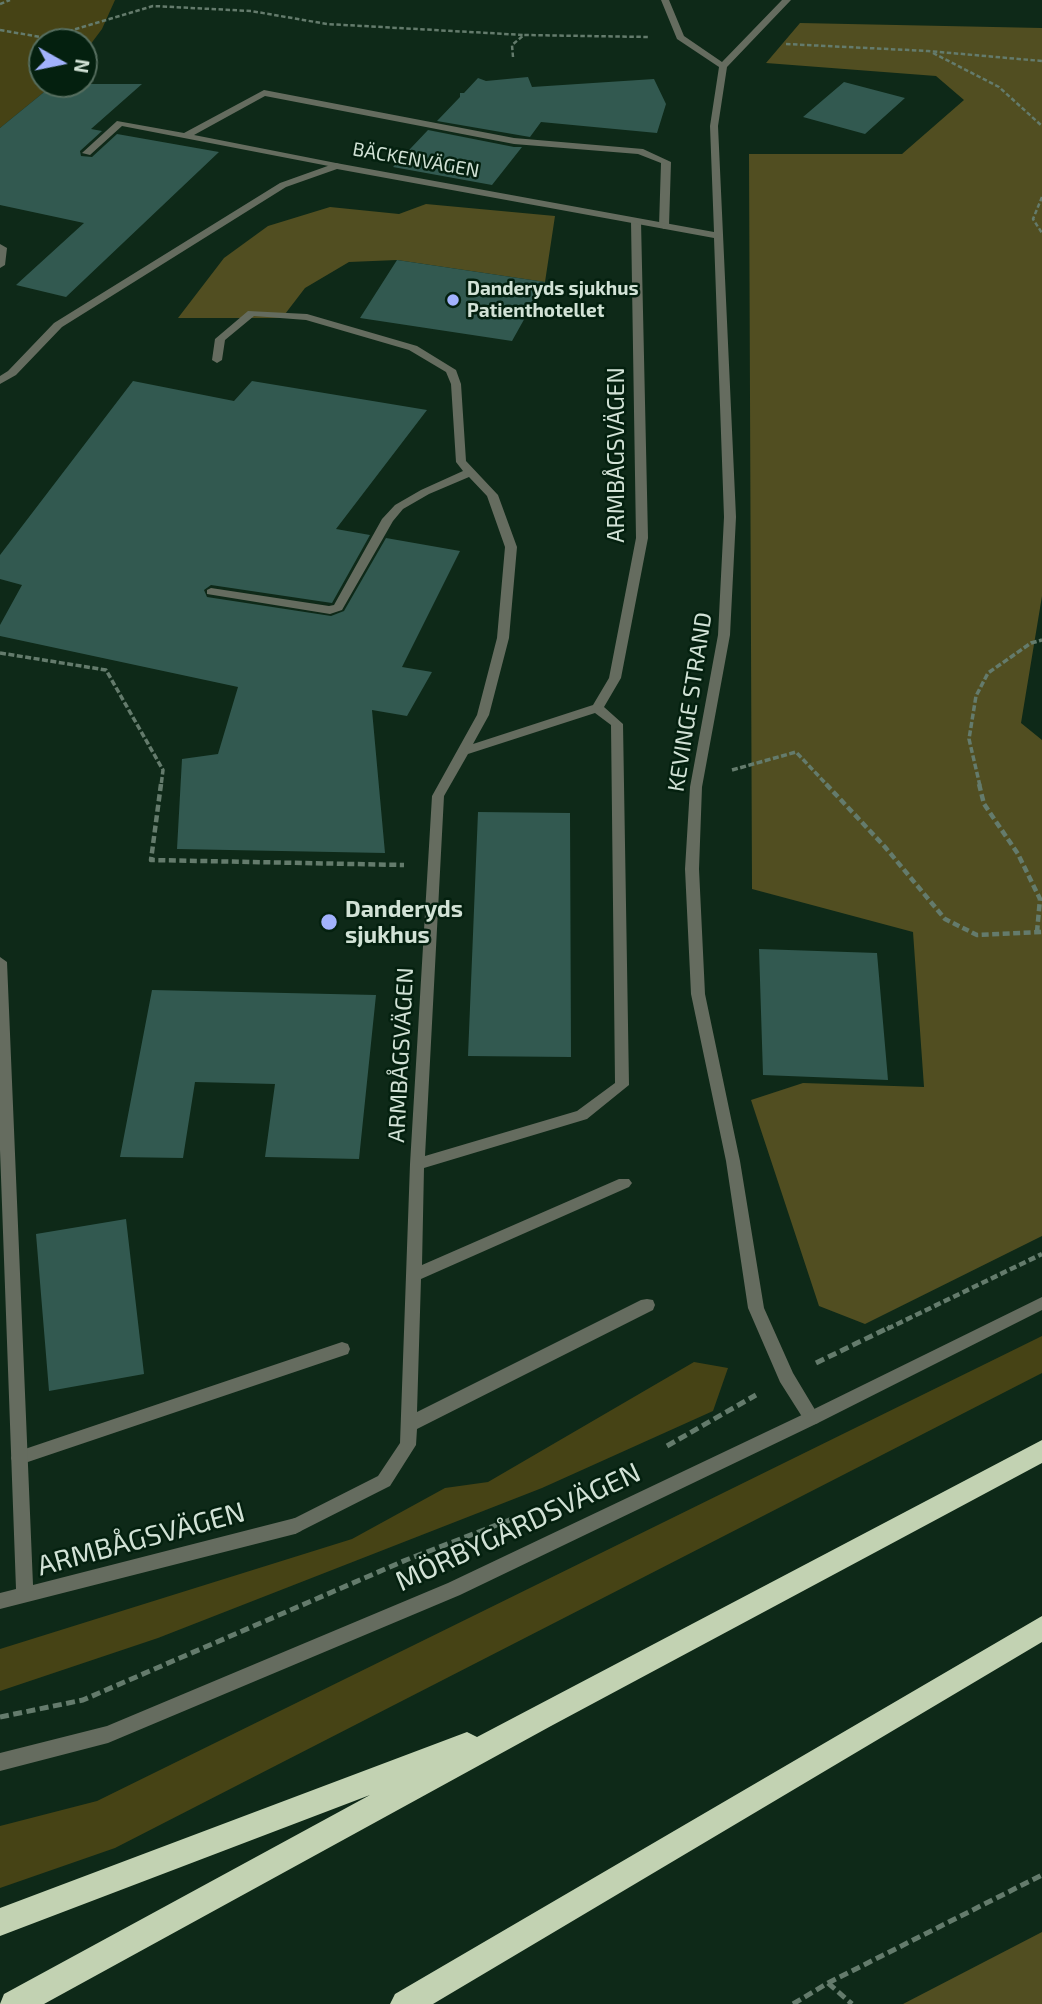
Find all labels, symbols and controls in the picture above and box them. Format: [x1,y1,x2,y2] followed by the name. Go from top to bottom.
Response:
[28,28,98,98] north arrow
[70,57,95,75] text: N
[351,138,481,182] street label: BÄCKENVÄGEN
[467,278,639,322] place label: Danderyds sjukhus Patienthotellet
[445,292,461,308] marker: Danderyds sjukhus Patienthotellet
[602,367,630,543] street label: ARMBÅGSVÄGEN
[662,610,718,794] street label: KEVINGE STRAND
[345,895,463,949] place label: Danderyds sjukhus
[319,912,339,932] marker: Danderyds sjukhus
[383,967,419,1143] street label: ARMBÅGSVÄGEN
[390,1456,646,1598] street label: MÖRBYGÅRDSVÄGEN
[33,1495,249,1583] street label: ARMBÅGSVÄGEN

